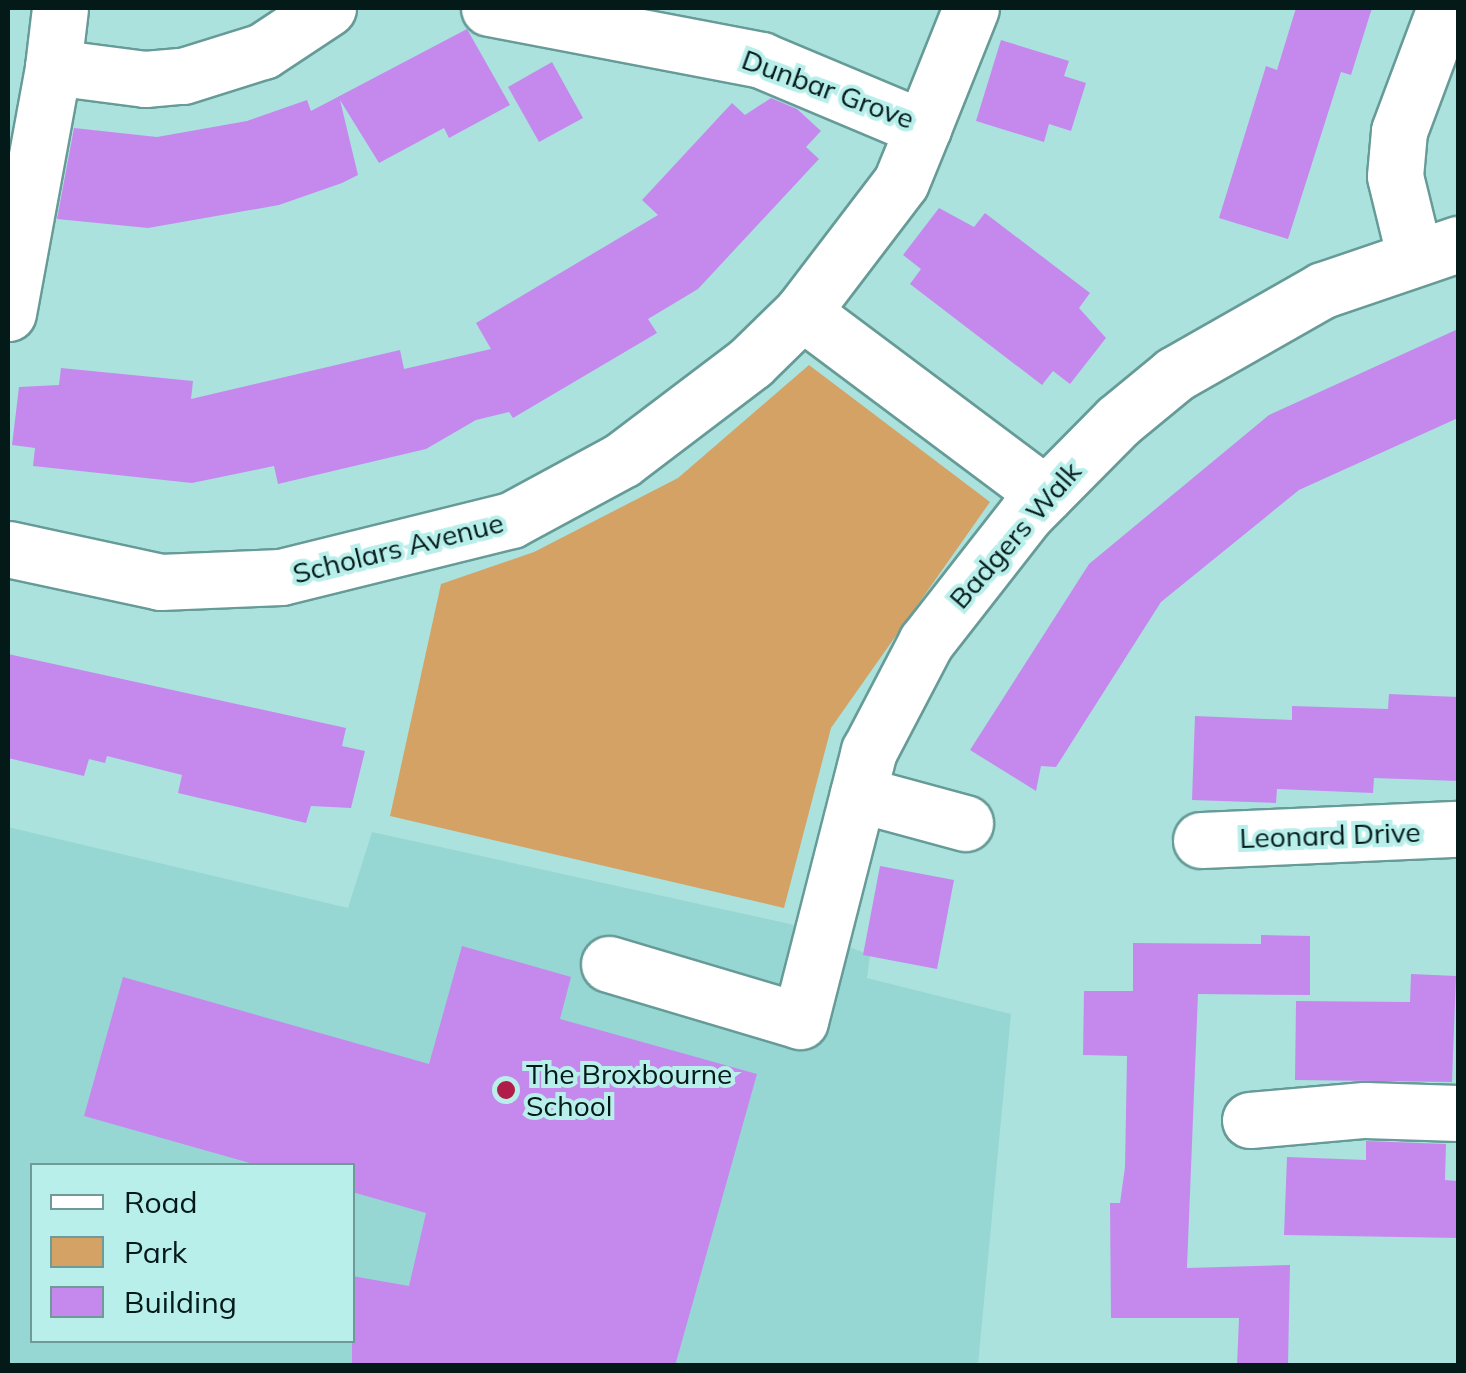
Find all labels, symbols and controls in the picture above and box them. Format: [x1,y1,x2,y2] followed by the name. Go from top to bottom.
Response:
[737,42,919,136] street label: Dunbar Grove
[942,455,1088,615] street label: Badgers Walk
[289,506,507,590] street label: Scholars Avenue
[1239,815,1421,855] street label: Leonard Drive
[526,1057,732,1123] place label: The Broxbourne School
[495,1079,517,1101] marker: The Broxbourne School
[30,1163,355,1343] legend
[124,1183,198,1221] text: Road
[124,1233,187,1271] text: Park
[124,1283,237,1321] text: Building

